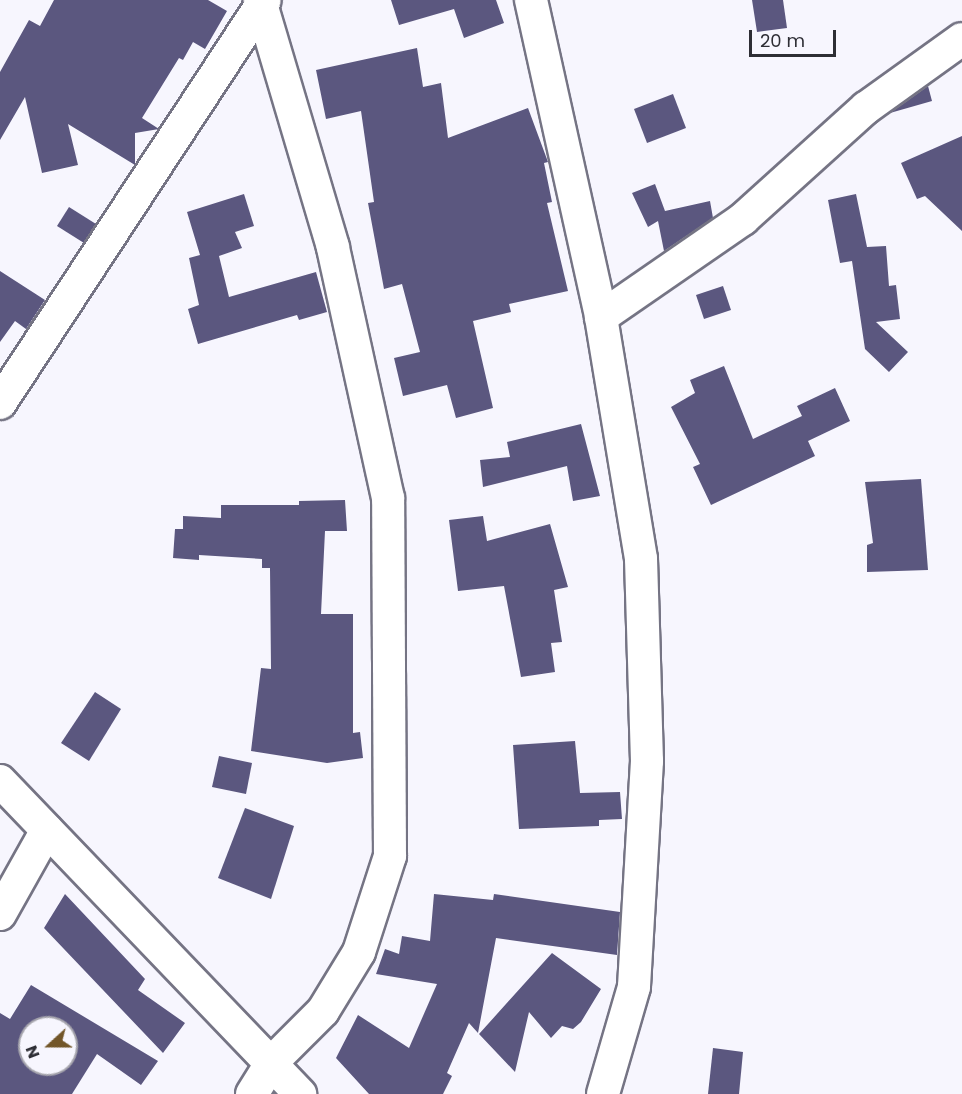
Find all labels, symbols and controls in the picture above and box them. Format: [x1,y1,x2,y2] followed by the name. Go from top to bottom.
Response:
[752,18,839,56] scale bar
[760,28,805,53] text: 20 m
[18,1016,78,1076] north arrow
[20,1042,45,1062] text: N

